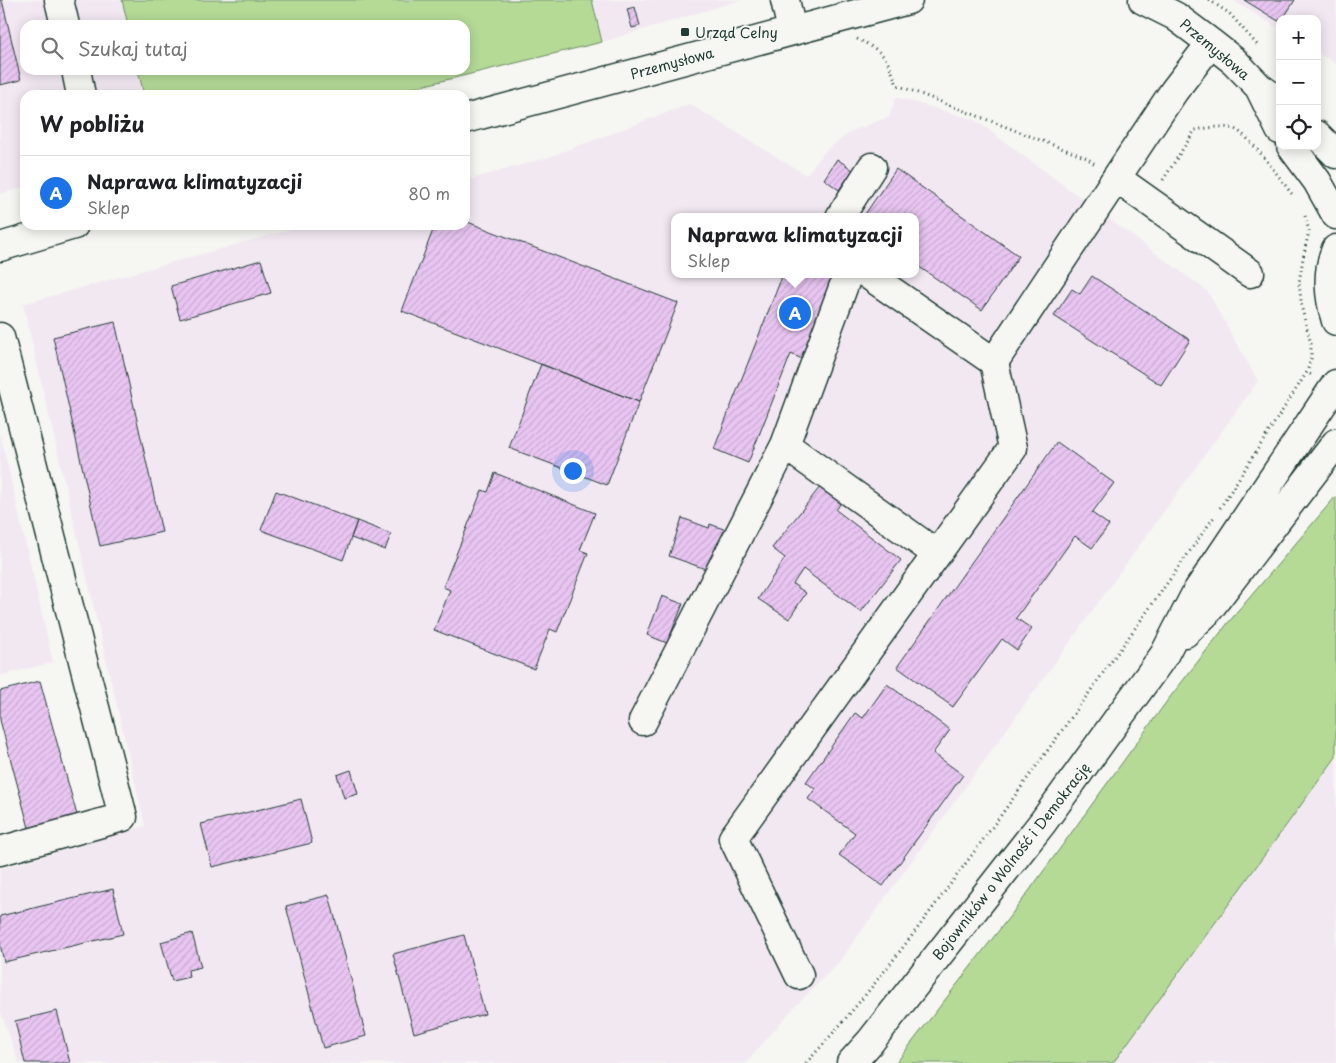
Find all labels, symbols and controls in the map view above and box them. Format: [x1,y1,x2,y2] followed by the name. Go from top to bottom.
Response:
[1175,13,1255,85] street label: Przemysłowa
[1276,15,1321,150] map controls
[1276,15,1321,60] button: +
[20,20,470,75] search box
[695,22,778,43] place label: Urząd Celny
[679,26,691,38] marker: Urząd Celny
[38,34,66,62] icon: search
[78,34,188,62] text: Szukaj tutaj
[628,42,716,84] street label: Przemysłowa
[1276,60,1321,105] button: −
[1276,105,1321,150] button: locate
[40,107,145,139] text: W pobliżu
[87,167,302,195] text: Naprawa klimatyzacji
[50,181,62,205] text: A
[408,181,450,205] text: 80 m
[87,195,130,219] text: Sklep
[671,213,919,278] popup
[687,220,903,248] text: Naprawa klimatyzacji
[687,248,730,272] text: Sklep
[779,294,811,332] pin: A
[560,458,586,484] your location
[927,758,1095,964] street label: Bojowników o Wolność i Demokrację

